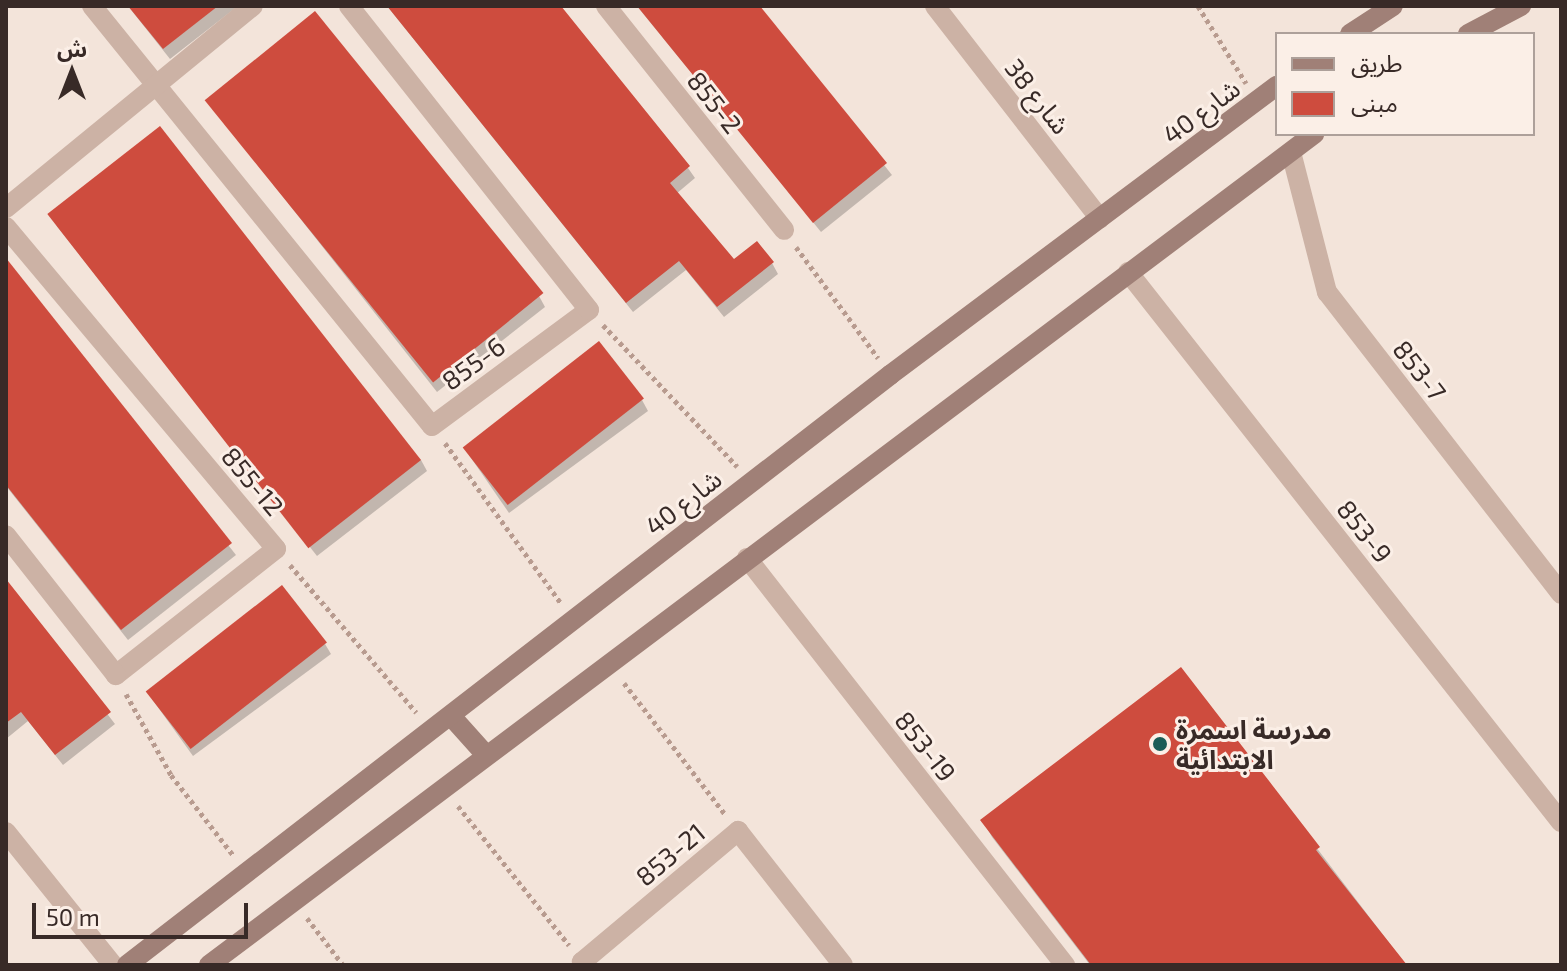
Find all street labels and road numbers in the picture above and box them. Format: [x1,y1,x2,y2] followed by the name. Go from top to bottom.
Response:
[999,52,1077,140] street label: شارع 38
[681,65,749,139] street label: 855-2
[1156,72,1246,150] street label: شارع 40
[435,330,511,396] street label: 855-6
[1387,334,1453,406] street label: 853-7
[216,441,290,521] street label: 855-12
[639,463,727,541] street label: شارع 40
[1331,494,1399,568] street label: 853-9
[889,705,963,787] street label: 853-19
[629,816,711,892] street label: 853-21

